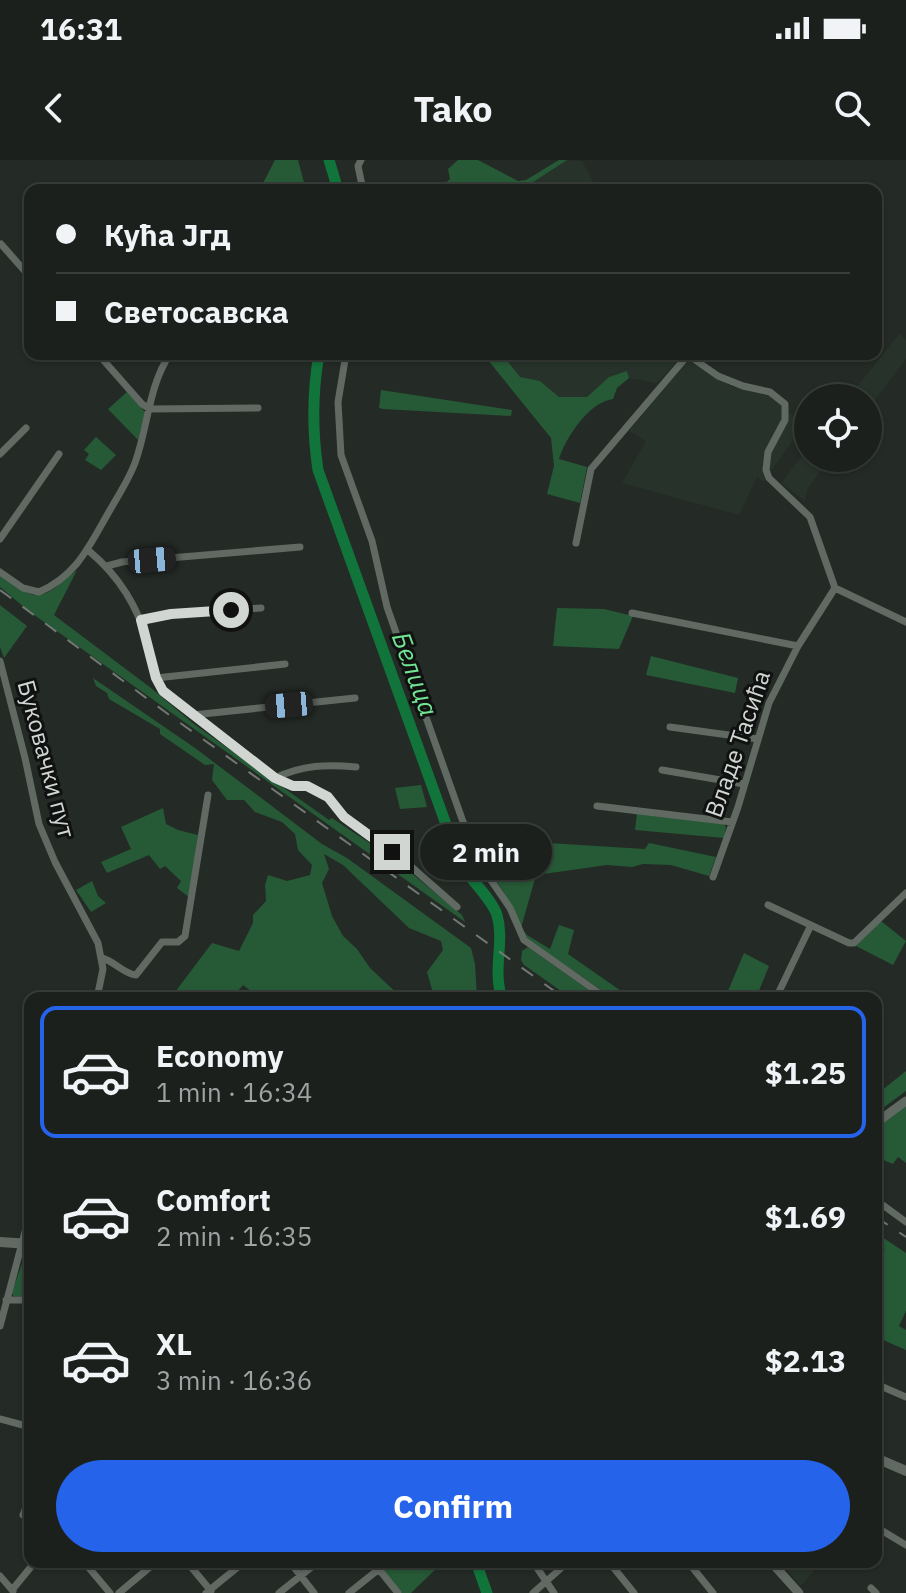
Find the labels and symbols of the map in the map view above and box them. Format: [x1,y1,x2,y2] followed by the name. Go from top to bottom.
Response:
[127,546,177,574] car
[213,592,249,628] route start
[385,627,447,721] water label: Белица
[697,666,777,821] street label: Владе Тасића
[11,676,83,841] street label: Буковачки пут
[264,691,314,719] car
[420,824,552,880] callout: 2 min
[374,834,410,870] route end

